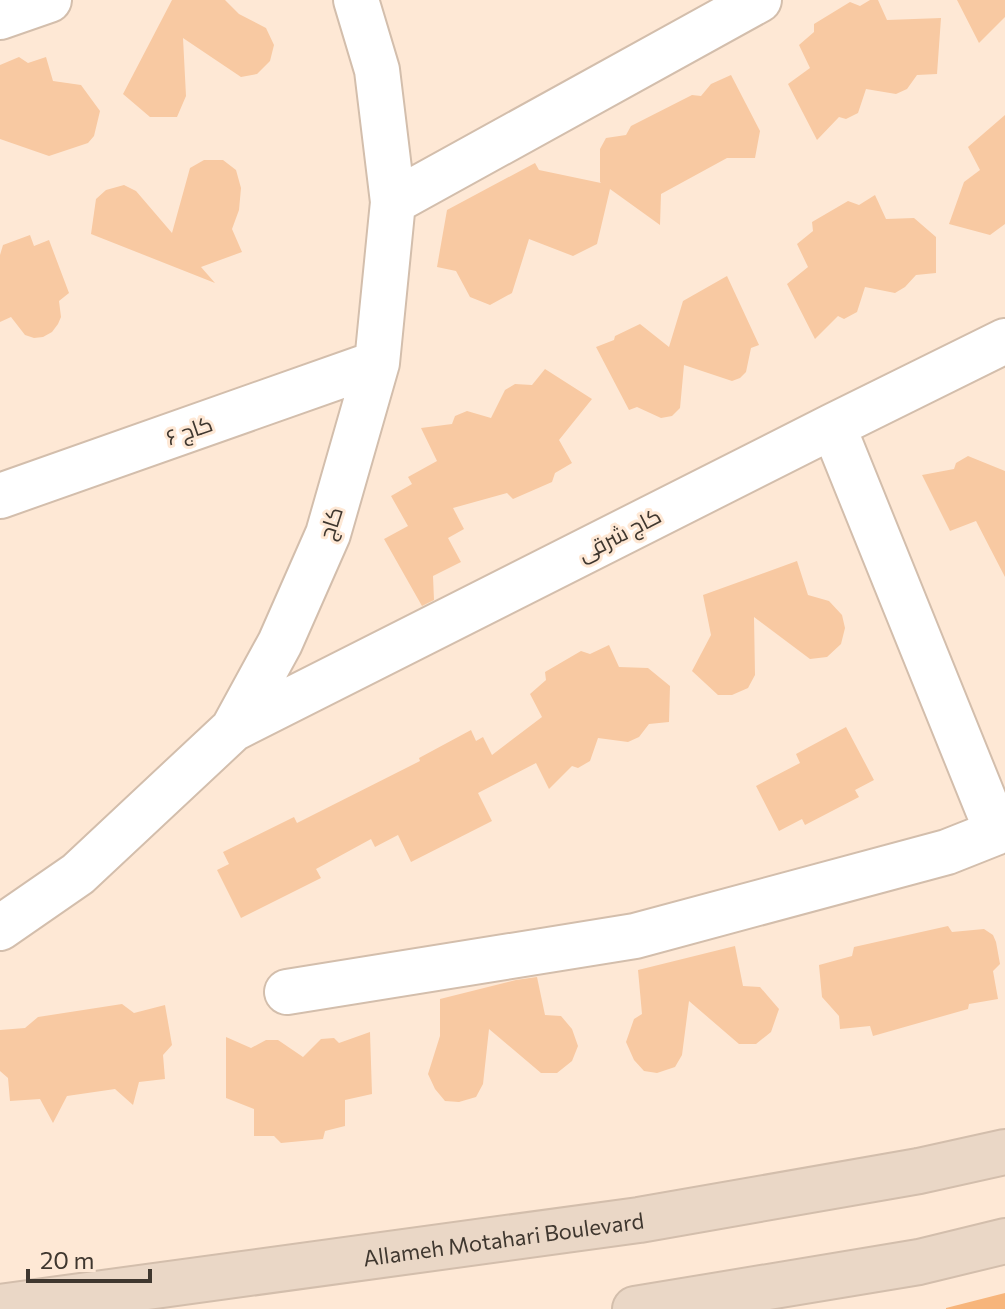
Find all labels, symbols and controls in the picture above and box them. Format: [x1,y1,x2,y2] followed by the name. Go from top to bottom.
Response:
[162,409,217,452] street label: کاج ۶
[573,502,666,568] street label: کاج شرقی
[312,503,350,543] street label: کاج
[361,1206,645,1271] street label: Allameh Motahari Boulevard
[28,1233,150,1283] scale bar
[40,1245,94,1274] text: 20 m

